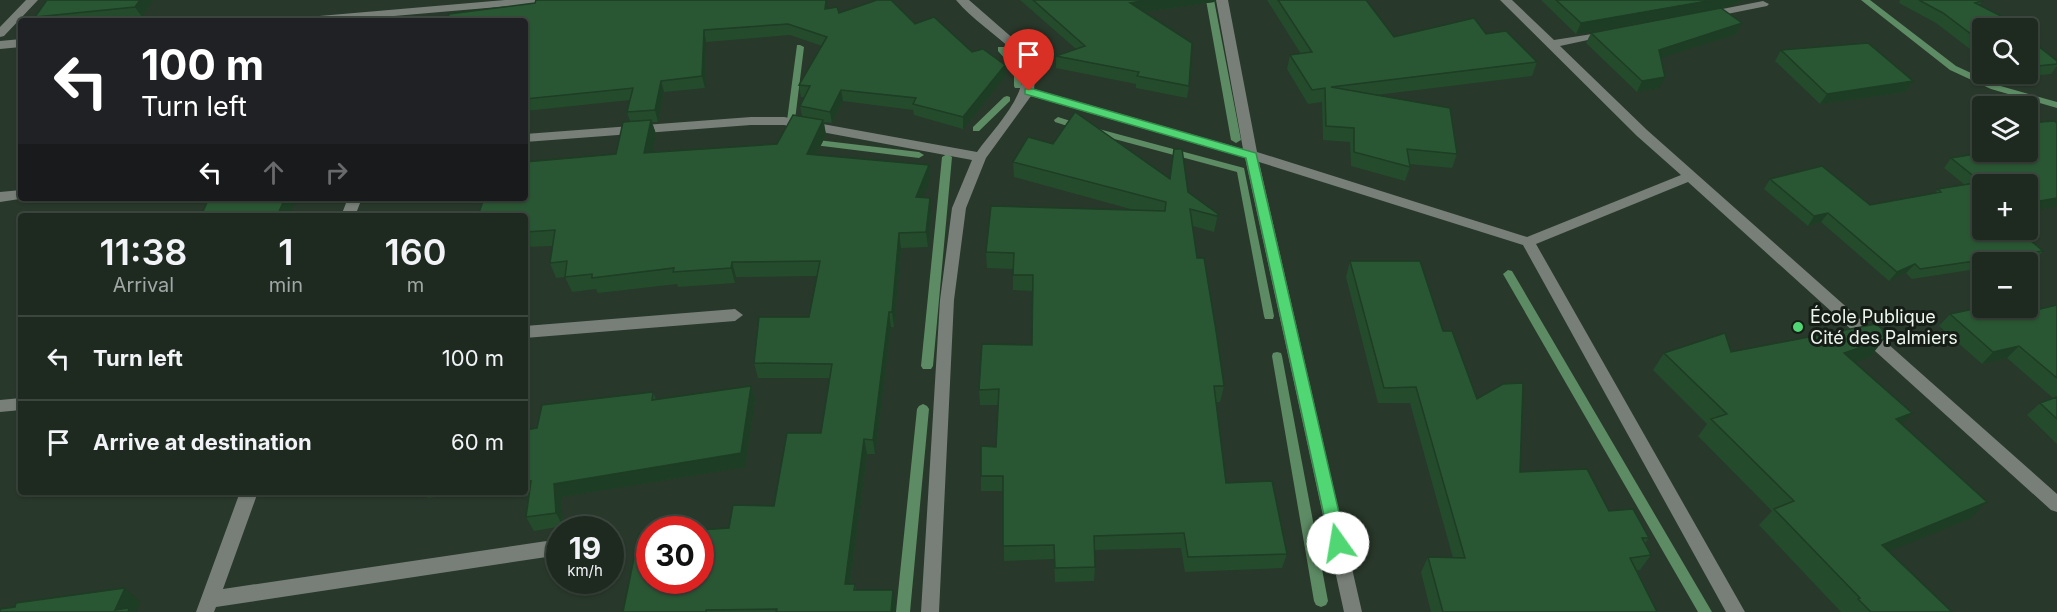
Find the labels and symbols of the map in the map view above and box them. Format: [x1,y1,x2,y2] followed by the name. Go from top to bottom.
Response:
[1003,29,1054,91] pin
[1810,305,1958,348] place label: École Publique Cité des Palmiers
[1791,320,1805,334] marker: École Publique Cité des Palmiers
[1306,511,1370,575] position arrow
[636,516,714,594] speed limit sign: 30

